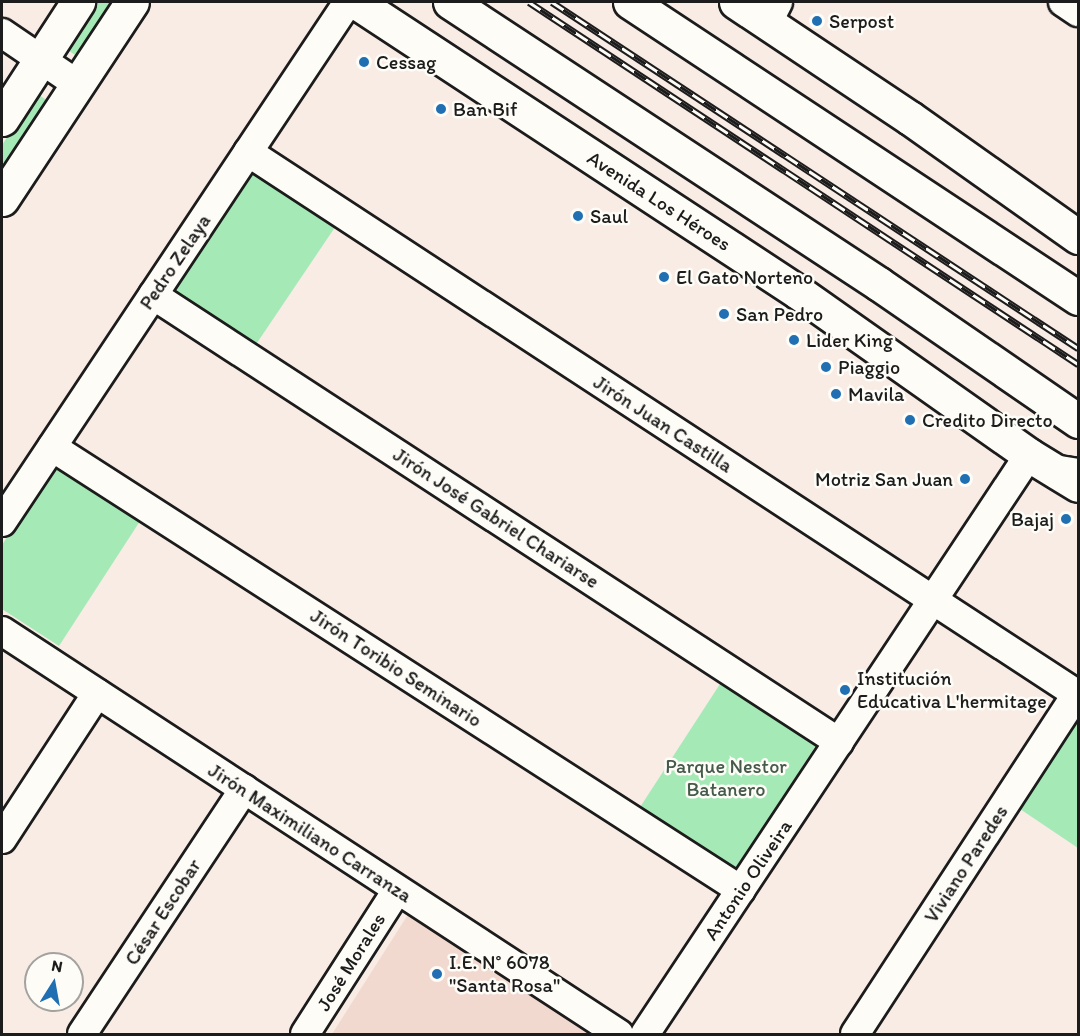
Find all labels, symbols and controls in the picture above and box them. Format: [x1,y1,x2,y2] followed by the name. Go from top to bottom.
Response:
[829,9,894,33] place label: Serpost
[810,14,824,28] marker: Serpost
[376,50,436,74] place label: Cessag
[357,55,371,69] marker: Cessag
[453,97,518,121] place label: Ban Bif
[434,102,448,116] marker: Ban Bif
[583,146,735,256] street label: Avenida Los Héroes
[590,204,628,228] place label: Saul
[571,209,585,223] marker: Saul
[134,210,216,314] street label: Pedro Zelaya
[676,265,814,289] place label: El Gato Norteno
[657,270,671,284] marker: El Gato Norteno
[736,302,823,326] place label: San Pedro
[717,307,731,321] marker: San Pedro
[806,328,893,352] place label: Lider King
[787,333,801,347] marker: Lider King
[838,355,900,379] place label: Piaggio
[819,360,833,374] marker: Piaggio
[589,370,737,478] street label: Jirón Juan Castilla
[848,382,904,406] place label: Mavila
[829,387,843,401] marker: Mavila
[922,408,1053,432] place label: Credito Directo
[903,413,917,427] marker: Credito Directo
[388,442,604,594] street label: Jirón José Gabriel Chariarse
[814,467,953,491] place label: Motriz San Juan
[958,472,972,486] marker: Motriz San Juan
[1011,507,1054,531] place label: Bajaj
[1059,512,1073,526] marker: Bajaj
[306,604,486,732] street label: Jirón Toribio Seminario
[857,666,1047,713] place label: Institución Educativa L'hermitage
[838,683,852,697] marker: Institución Educativa L'hermitage
[665,755,787,802] park label: Parque Nestor Batanero
[204,758,416,908] street label: Jirón Maximiliano Carranza
[919,801,1013,927] street label: Viviano Paredes
[699,815,797,945] street label: Antonio Oliveira
[120,855,206,969] street label: César Escobar
[312,909,390,1015] street label: José Morales
[449,951,559,998] place label: I.E. N° 6078 "Santa Rosa"
[24,952,84,1012] north arrow
[50,955,64,976] text: N
[430,967,444,981] marker: I.E. N° 6078 "Santa Rosa"

